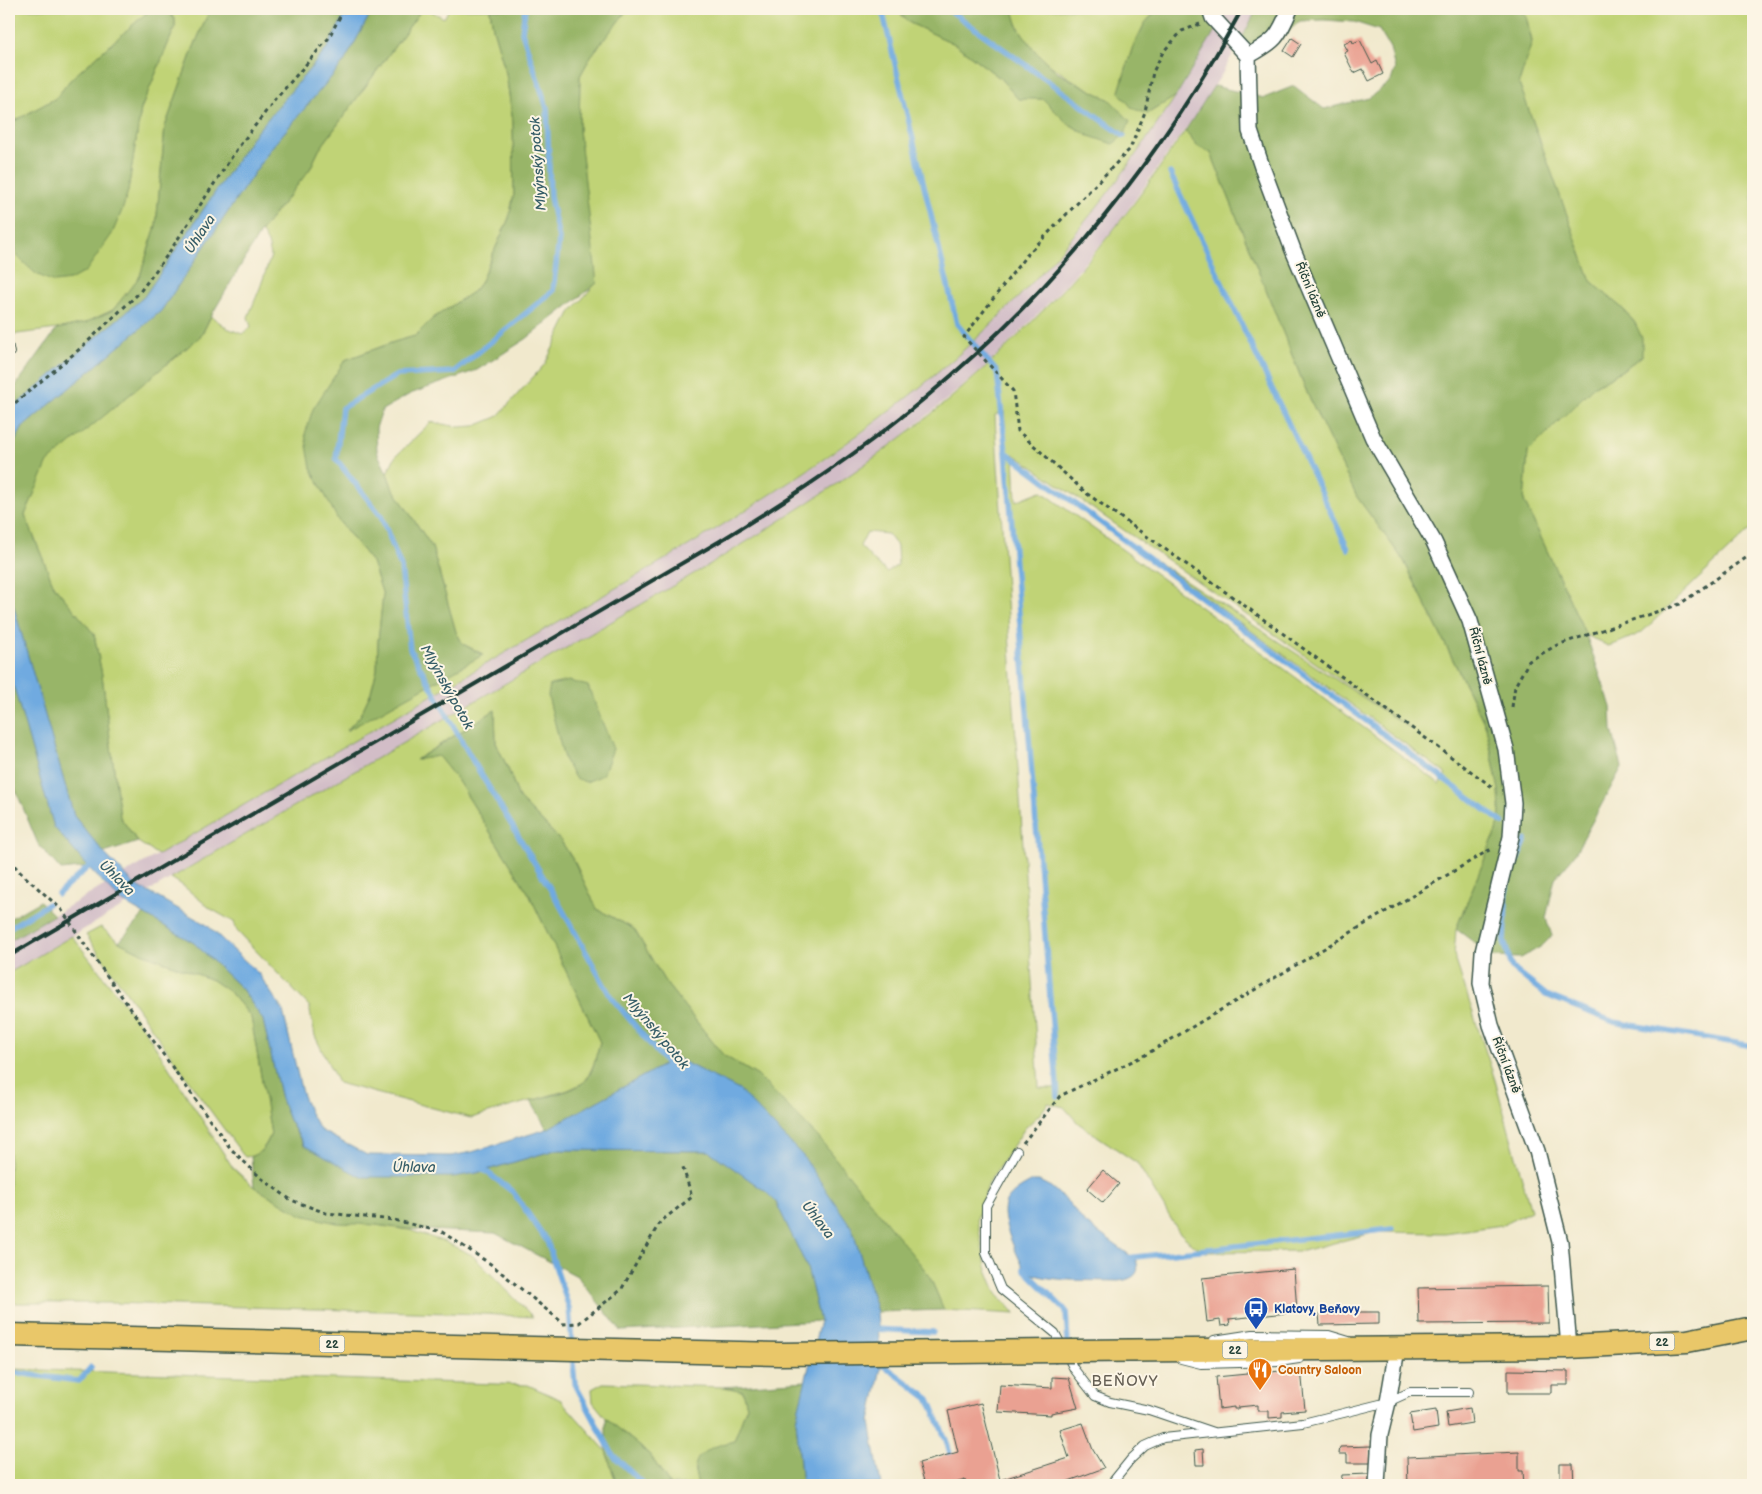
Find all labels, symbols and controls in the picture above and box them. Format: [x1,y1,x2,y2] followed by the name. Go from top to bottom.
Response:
[526,115,550,211] water label: Mlyýnský potok
[180,211,219,257] water label: Úhlava
[1292,259,1330,321] street label: Říční lázně
[1465,625,1496,687] street label: Říční lázně
[417,642,478,733] water label: Mlyýnský potok
[96,856,139,899] water label: Úhlava
[619,990,693,1073] water label: Mlyýnský potok
[1488,1034,1525,1096] street label: Říční lázně
[392,1158,436,1176] water label: Úhlava
[798,1197,839,1242] water label: Úhlava
[1243,1296,1269,1330] bus stop icon: Klatovy, Beňovy
[1274,1302,1360,1317] place label: Klatovy, Beňovy
[1650,1334,1674,1350] road number: 22
[320,1336,344,1352] road number: 22
[1222,1342,1248,1358] road number: 22
[1247,1357,1273,1391] restaurant icon: Country Saloon
[1278,1363,1362,1378] place label: Country Saloon
[1092,1372,1158,1391] district label: BEŇOVY

